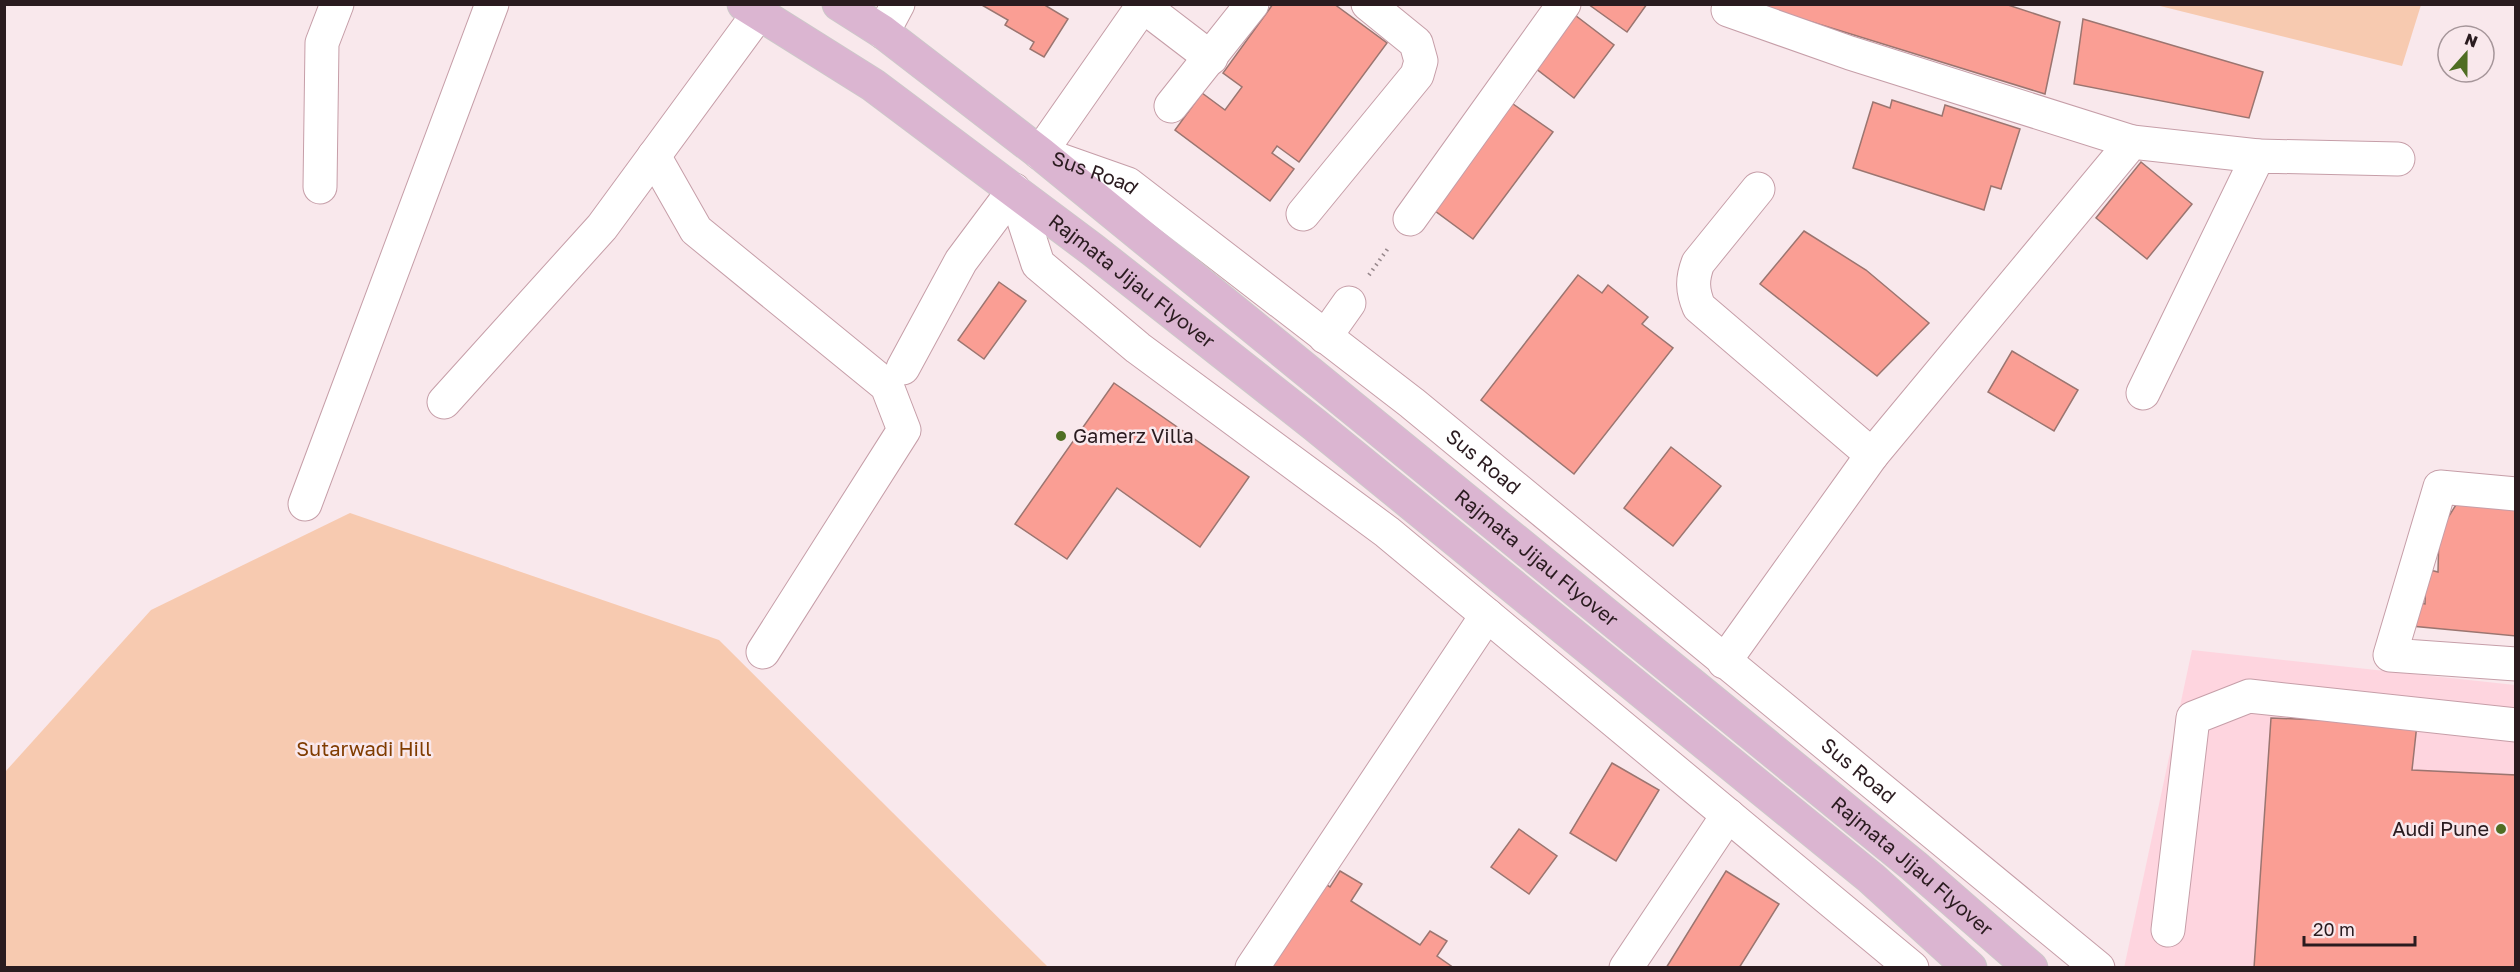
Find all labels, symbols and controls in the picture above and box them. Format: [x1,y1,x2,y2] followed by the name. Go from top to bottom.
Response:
[2436,24,2496,84] north arrow
[2462,28,2481,52] text: N
[1049,145,1144,199] street label: Sus Road
[1045,208,1220,353] street label: Rajmata Jijau Flyover
[1073,423,1194,447] place label: Gamerz Villa
[1442,423,1526,499] street label: Sus Road
[1054,429,1068,443] marker: Gamerz Villa
[1450,483,1624,631] street label: Rajmata Jijau Flyover
[1817,732,1901,808] street label: Sus Road
[296,736,432,760] park label: Sutarwadi Hill
[1827,791,1999,941] street label: Rajmata Jijau Flyover
[2392,816,2489,840] place label: Audi Pune
[2494,822,2508,836] marker: Audi Pune
[2304,909,2415,947] scale bar
[2313,918,2355,940] text: 20 m

